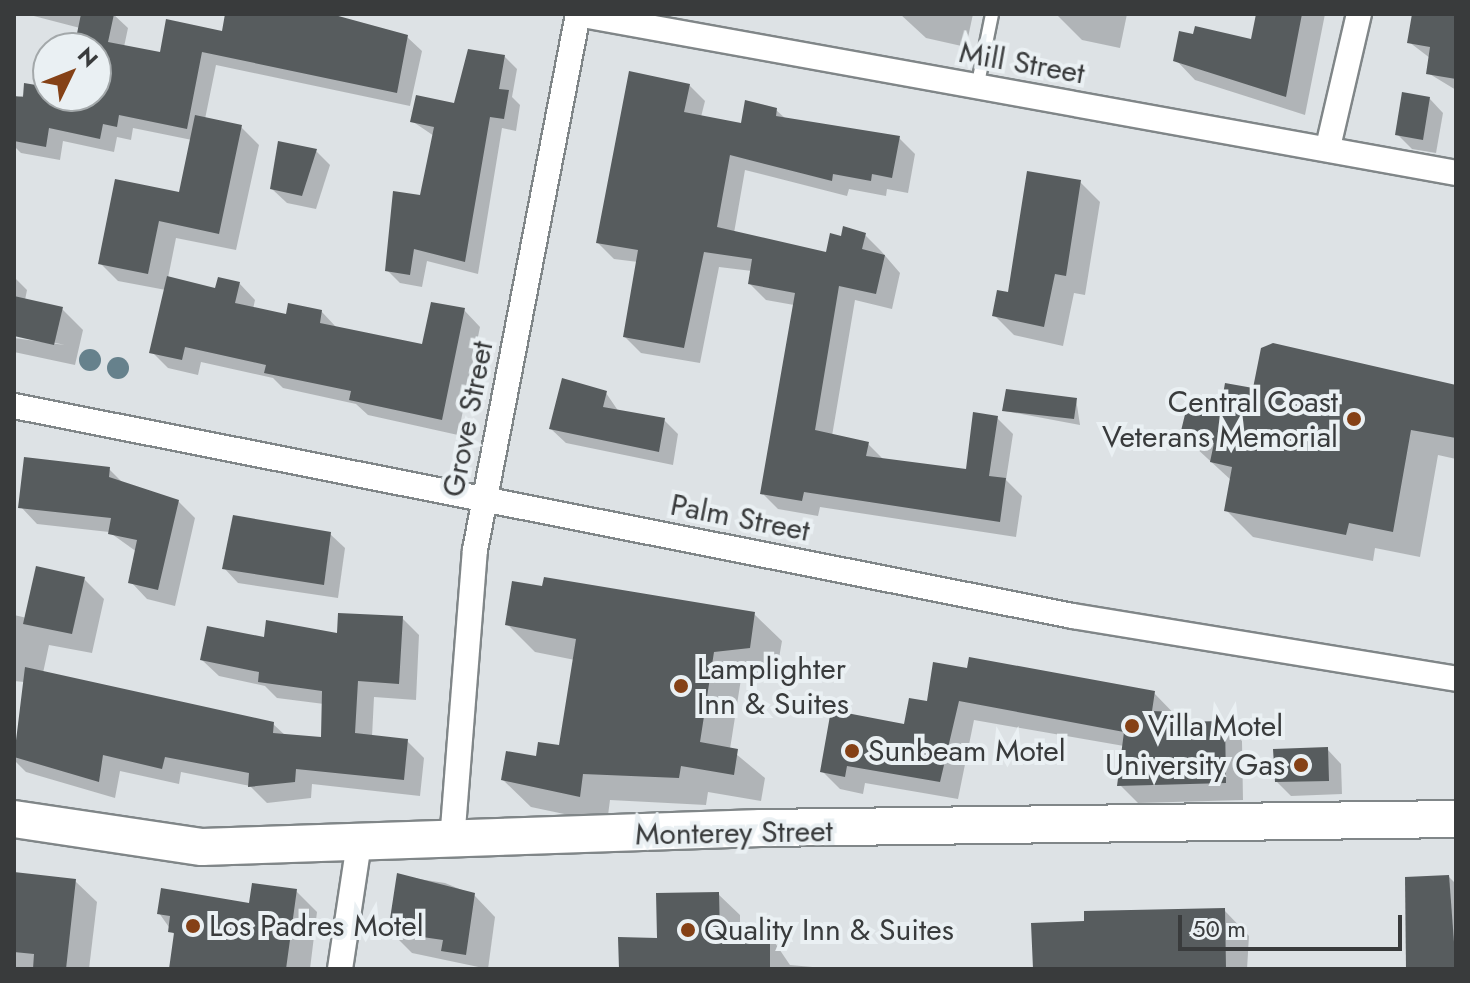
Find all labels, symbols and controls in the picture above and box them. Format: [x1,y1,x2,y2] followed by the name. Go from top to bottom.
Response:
[32,32,112,112] north arrow
[957,34,1087,92] street label: Mill Street
[70,40,106,74] text: N
[435,338,501,500] street label: Grove Street
[1102,384,1338,454] place label: Central Coast Veterans Memorial
[1345,410,1363,428] marker: Central Coast Veterans Memorial
[667,487,813,549] street label: Palm Street
[697,651,849,722] place label: Lamplighter Inn & Suites
[672,677,690,695] marker: Lamplighter Inn & Suites
[1148,708,1283,744] place label: Villa Motel
[1123,717,1141,735] marker: Villa Motel
[868,733,1066,769] place label: Sunbeam Motel
[843,742,861,760] marker: Sunbeam Motel
[1105,747,1285,783] place label: University Gas
[1292,756,1310,774] marker: University Gas
[635,813,833,853] street label: Monterey Street
[1182,899,1406,949] scale bar
[209,908,424,944] place label: Los Padres Motel
[1192,911,1246,946] text: 50 m
[704,912,954,948] place label: Quality Inn & Suites
[184,917,202,935] marker: Los Padres Motel
[679,921,697,939] marker: Quality Inn & Suites

